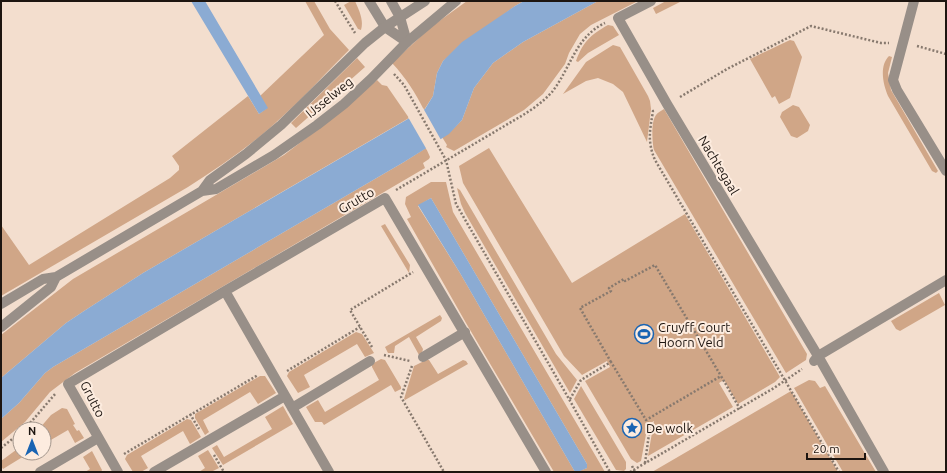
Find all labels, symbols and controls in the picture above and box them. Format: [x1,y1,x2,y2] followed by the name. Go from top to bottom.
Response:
[303,74,355,120] street label: IJsselweg
[696,133,742,197] street label: Nachtegaal
[336,184,376,216] street label: Grutto
[658,320,730,349] place label: Cruyff Court Hoorn Veld
[633,323,655,345] sports icon: Cruyff Court Hoorn Veld
[78,379,108,419] street label: Grutto
[621,417,643,439] place icon: De wolk
[12,421,52,461] north arrow
[646,421,693,435] place label: De wolk
[28,425,36,437] text: N
[807,435,865,461] scale bar
[813,442,840,455] text: 20 m

